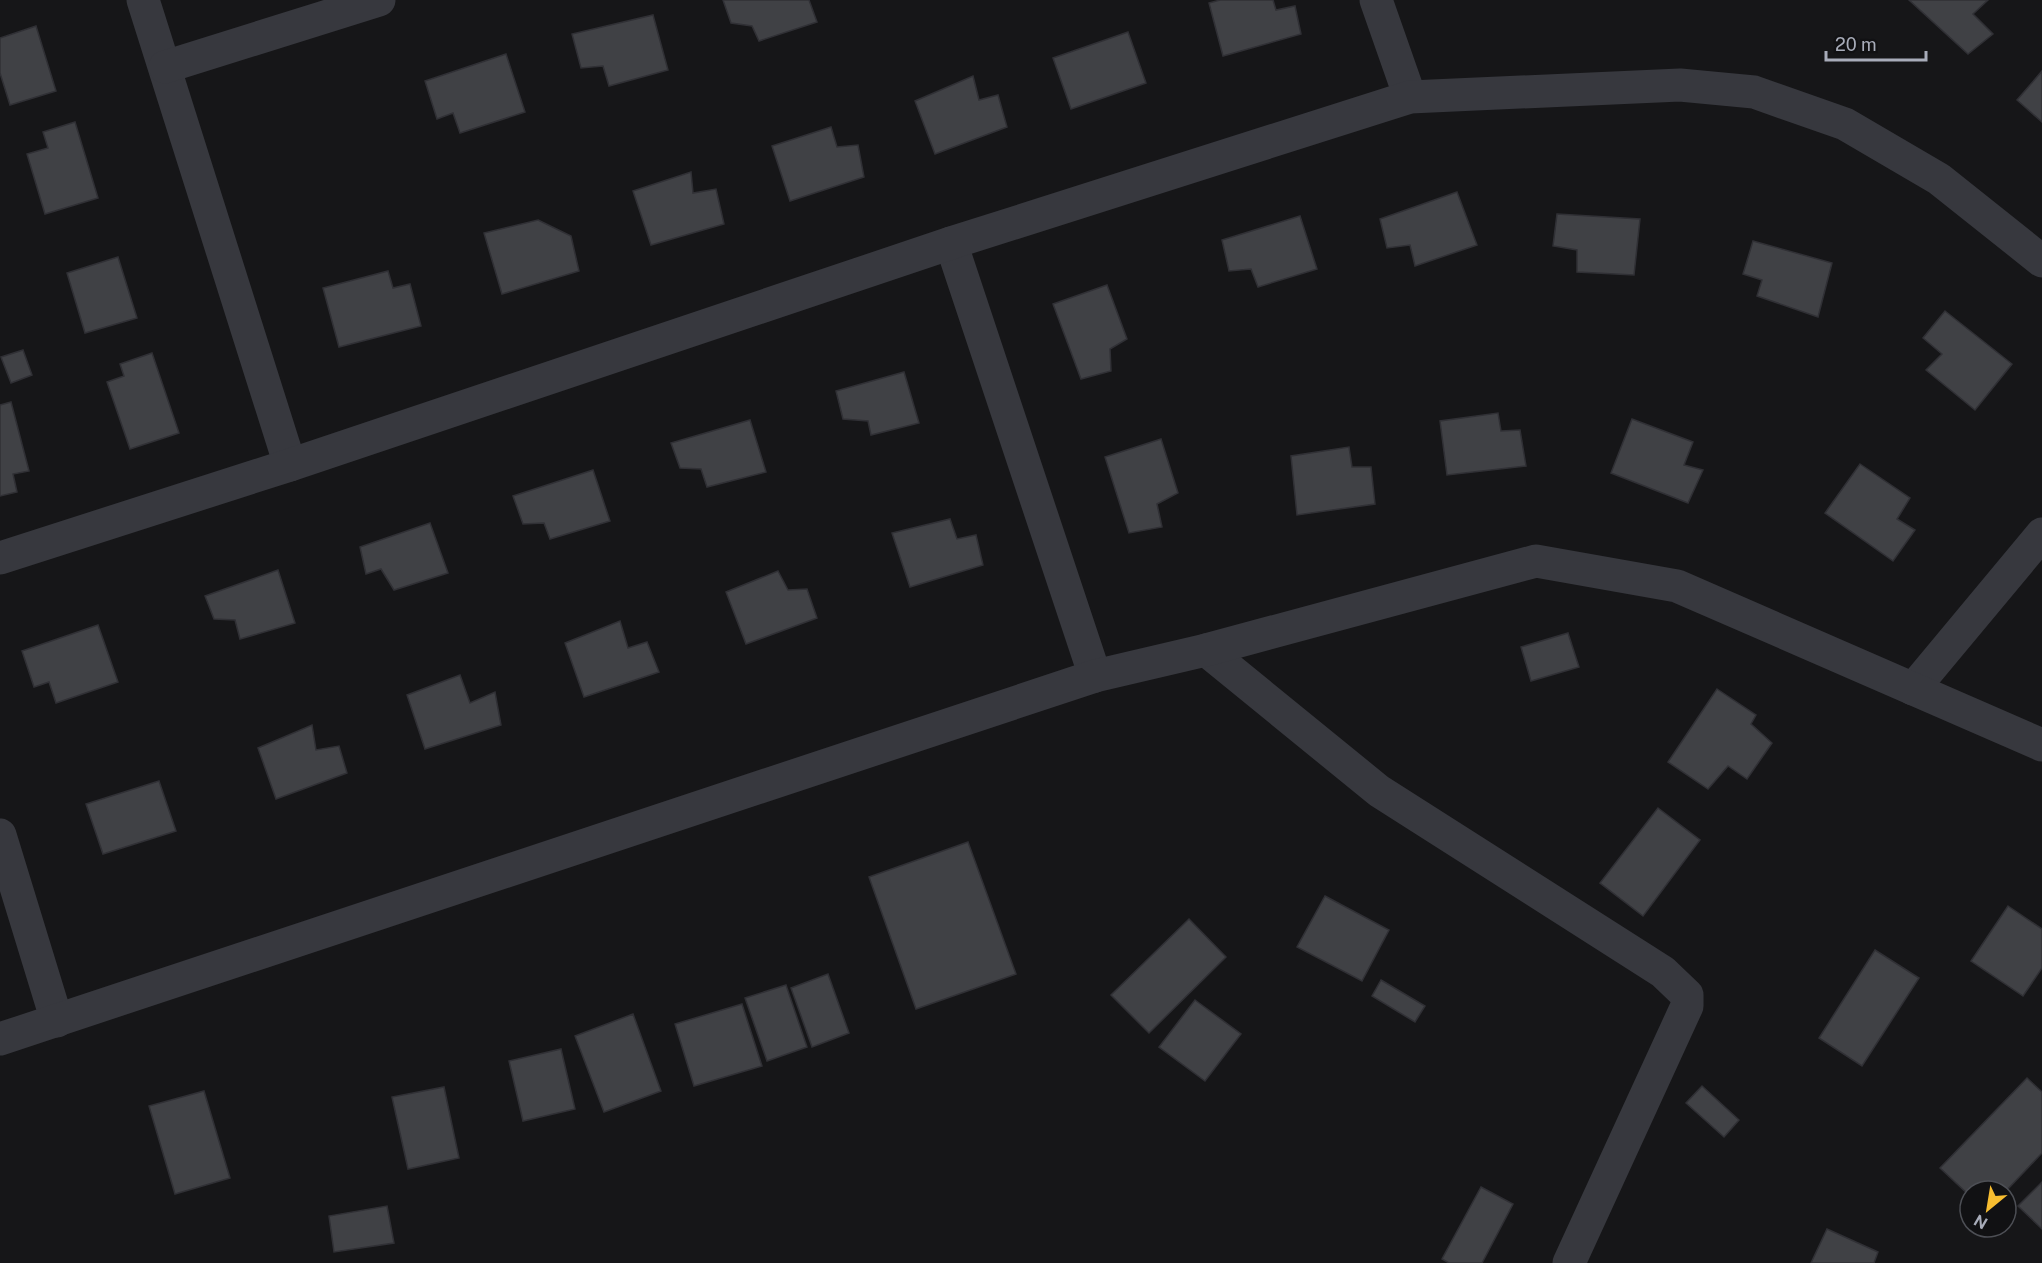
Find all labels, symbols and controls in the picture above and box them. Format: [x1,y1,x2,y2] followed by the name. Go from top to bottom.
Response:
[1826,24,1926,62] scale bar
[1835,34,1877,55] text: 20 m
[1958,1179,2018,1239] north arrow
[1971,1210,1991,1233] text: N

